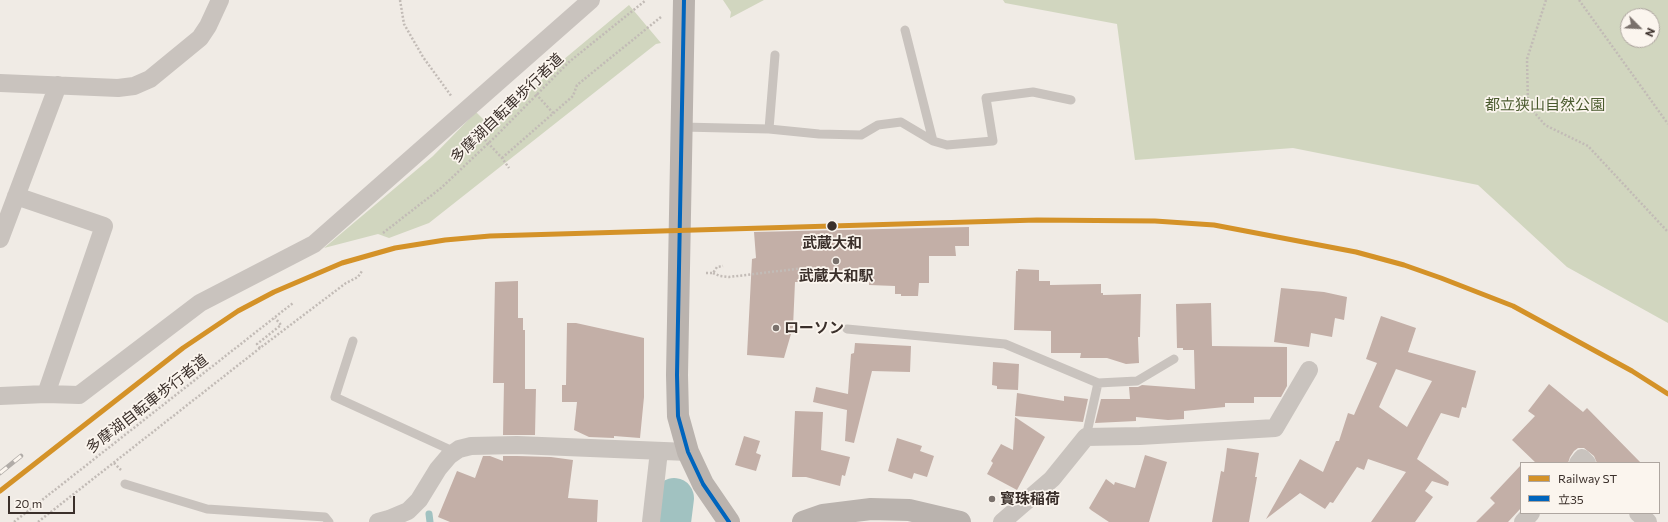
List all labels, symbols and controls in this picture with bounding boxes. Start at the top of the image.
north arrow [1620,8,1660,48]
text: N [1643,26,1658,39]
street label: 多摩湖自転車歩行者道 [447,49,567,167]
park label: 都立狭山自然公園 [1485,96,1605,114]
marker: 武蔵大和 [825,219,839,233]
place label: 武蔵大和 [802,234,862,252]
marker: 武蔵大和駅 [831,256,841,266]
place label: 武蔵大和駅 [799,267,873,285]
place label: ローソン [784,319,844,337]
marker: ローソン [771,323,781,333]
street label: 多摩湖自転車歩行者道 [82,351,212,457]
legend [1520,462,1660,514]
text: Railway ST [1558,471,1617,485]
scale bar [10,488,77,514]
place label: 寳珠稲荷 [1000,490,1060,508]
text: 立35 [1558,492,1584,506]
marker: 寳珠稲荷 [987,494,997,504]
text: 20 m [15,496,42,510]

